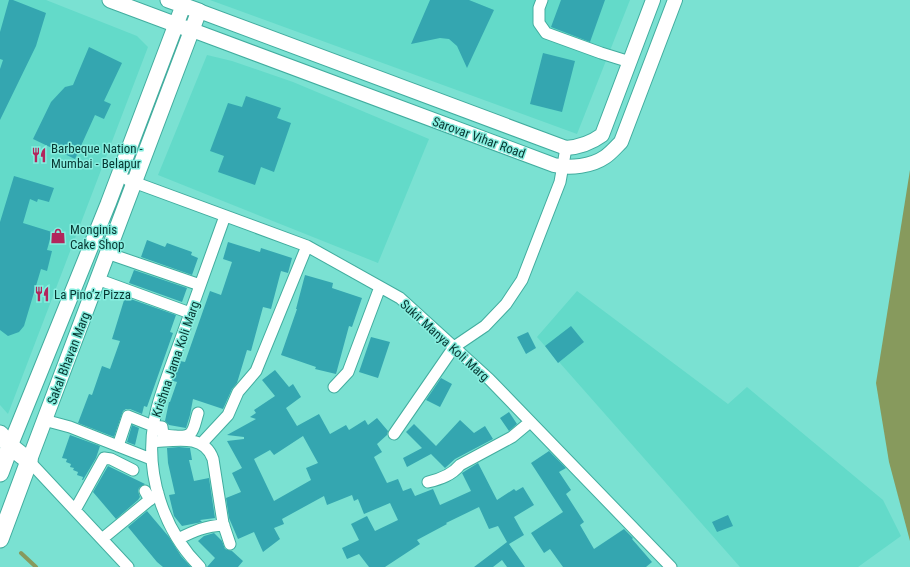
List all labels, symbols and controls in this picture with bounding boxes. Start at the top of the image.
street label: Sarovar Vihar Road [430,114,527,161]
place label: Barbeque Nation - Mumbai - Belapur [51,141,143,171]
restaurant icon: Barbeque Nation - Mumbai - Belapur [30,146,48,164]
place label: Monginis Cake Shop [70,222,124,252]
shop icon: Monginis Cake Shop [49,227,67,245]
restaurant icon: La Pino’z Pizza [33,285,51,303]
place label: La Pino’z Pizza [54,287,131,302]
street label: Sukir Manya Koli Marg [397,297,492,384]
street label: Krishna Jama Koli Marg [149,299,202,419]
street label: Sakal Bhavan Marg [44,310,93,407]

